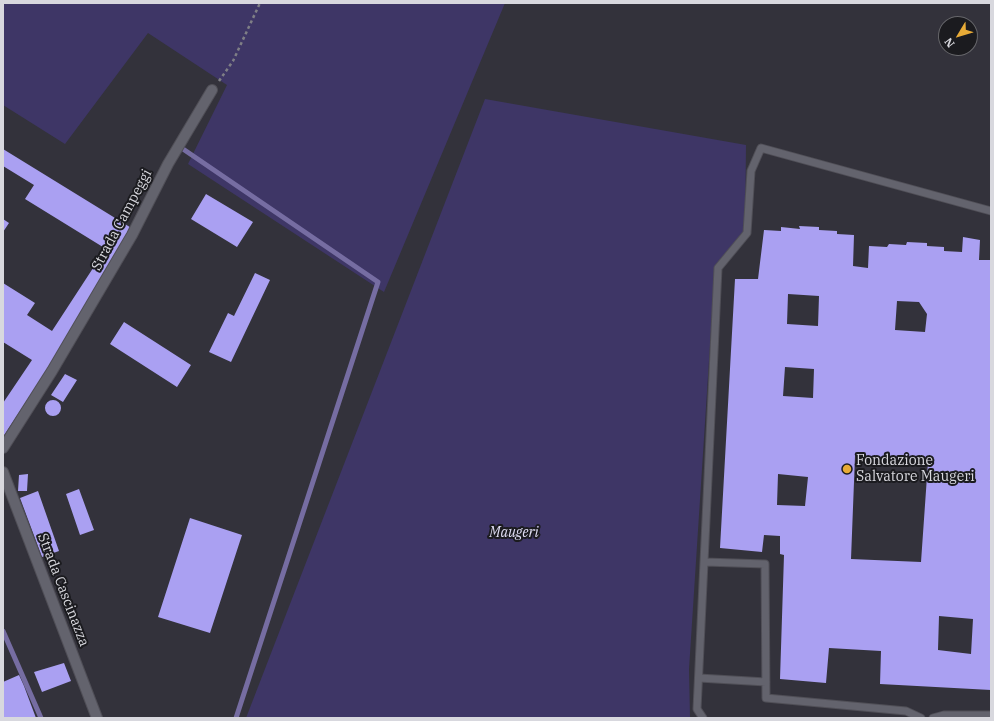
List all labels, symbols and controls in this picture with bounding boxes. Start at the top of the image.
north arrow [938,16,978,56]
text: N [941,35,958,51]
street label: Strada Campeggi [88,167,156,273]
place label: Fondazione Salvatore Maugeri [856,453,975,486]
marker: Fondazione Salvatore Maugeri [841,463,853,475]
park label: Maugeri [489,525,539,541]
street label: Strada Cascinazza [34,531,92,649]

